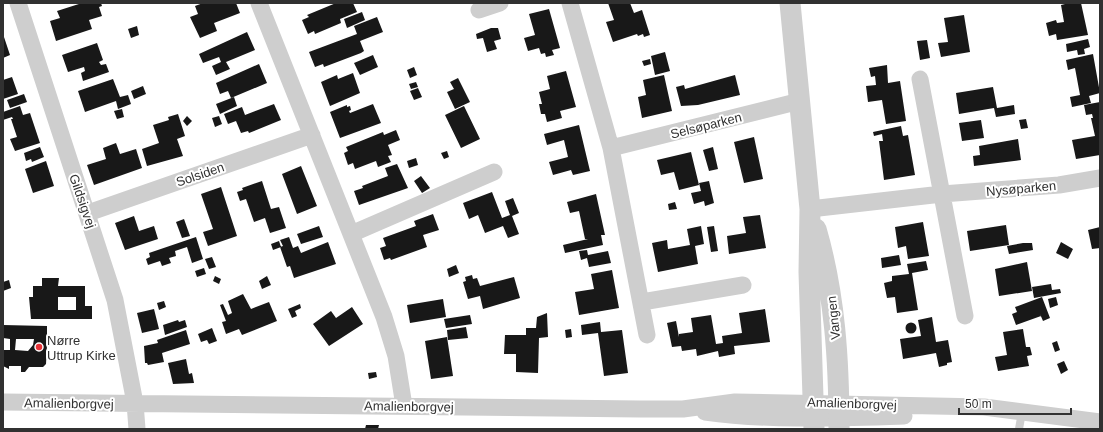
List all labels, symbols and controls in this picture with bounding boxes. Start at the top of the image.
street label: Selsøparken [669,109,743,142]
street label: Solsiden [174,159,226,190]
street label: Gildsigvej [66,172,99,230]
street label: Nysøparken [985,178,1057,199]
street label: Vangen [824,295,843,341]
place label: Nørre Uttrup Kirke [47,333,116,363]
marker: Nørre Uttrup Kirke [34,342,44,352]
scale bar [959,390,1071,416]
street label: Amalienborgvej [807,394,897,413]
street label: Amalienborgvej [24,395,114,412]
text: 50 m [965,397,992,411]
street label: Amalienborgvej [364,398,454,415]

